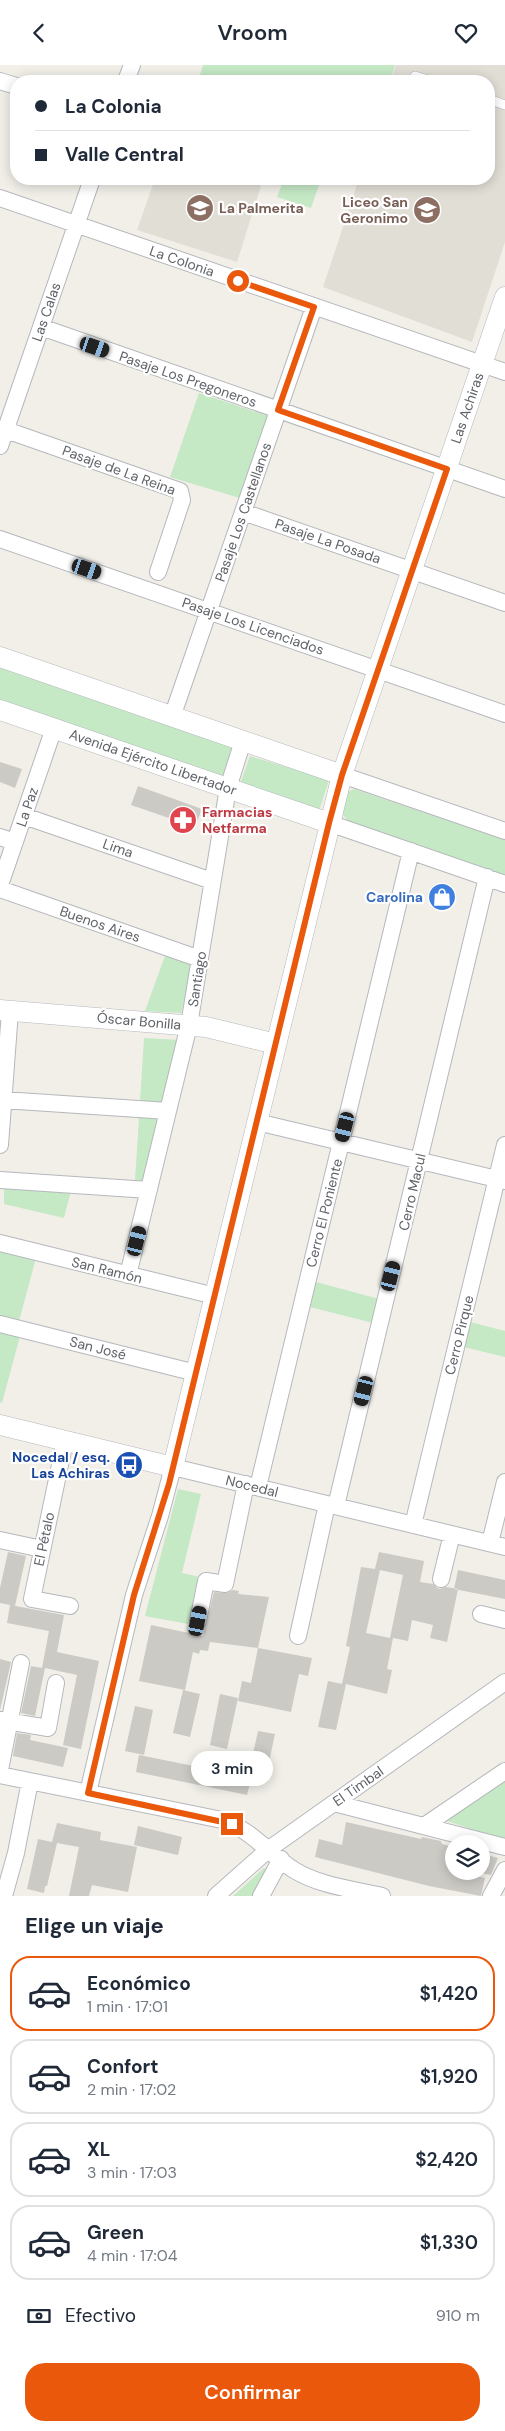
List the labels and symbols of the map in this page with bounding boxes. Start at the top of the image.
school or university icon: La Palmerita [185,193,215,223]
place label: Liceo San Geronimo [340,193,408,227]
school or university icon: Liceo San Geronimo [412,195,442,225]
place label: La Palmerita [219,199,304,217]
street label: La Colonia [147,242,217,280]
route start [227,270,249,292]
street label: Las Calas [28,280,64,344]
car [78,335,111,359]
street label: Pasaje Los Pregoneros [117,347,259,411]
street label: Las Achiras [446,370,488,446]
street label: Pasaje Los Castellanos [211,440,275,584]
street label: Pasaje de La Reina [60,441,178,499]
street label: Pasaje La Posada [273,514,383,568]
car [70,557,103,581]
street label: Pasaje Los Licenciados [180,593,326,659]
street label: Avenida Ejército Libertador [67,725,239,799]
street label: La Paz [12,785,42,829]
place label: Farmacias Netfarma [202,803,272,837]
pharmacy icon: Farmacias Netfarma [168,805,198,835]
street label: Lima [100,834,136,862]
shop icon: Carolina [427,882,457,912]
place label: Carolina [366,888,423,906]
street label: Buenos Aires [57,902,143,946]
street label: Santiago [184,950,210,1008]
street label: Óscar Bonilla [96,1008,182,1034]
car [334,1111,355,1143]
street label: Cerro Macul [394,1152,430,1232]
street label: Cerro El Poniente [302,1157,346,1269]
car [126,1225,147,1257]
street label: San Ramón [70,1253,144,1287]
car [380,1260,401,1292]
street label: Cerro Pirque [440,1293,478,1377]
street label: San José [68,1332,128,1364]
car [353,1375,374,1407]
place label: Nocedal / esq. Las Achiras [12,1448,110,1482]
bus stop icon: Nocedal / esq. Las Achiras [114,1450,144,1480]
street label: Nocedal [224,1471,280,1501]
street label: El Pétalo [30,1510,58,1568]
car [187,1605,208,1637]
callout: 3 min [191,1751,273,1787]
street label: El Timbal [329,1762,387,1810]
route end [221,1813,243,1835]

